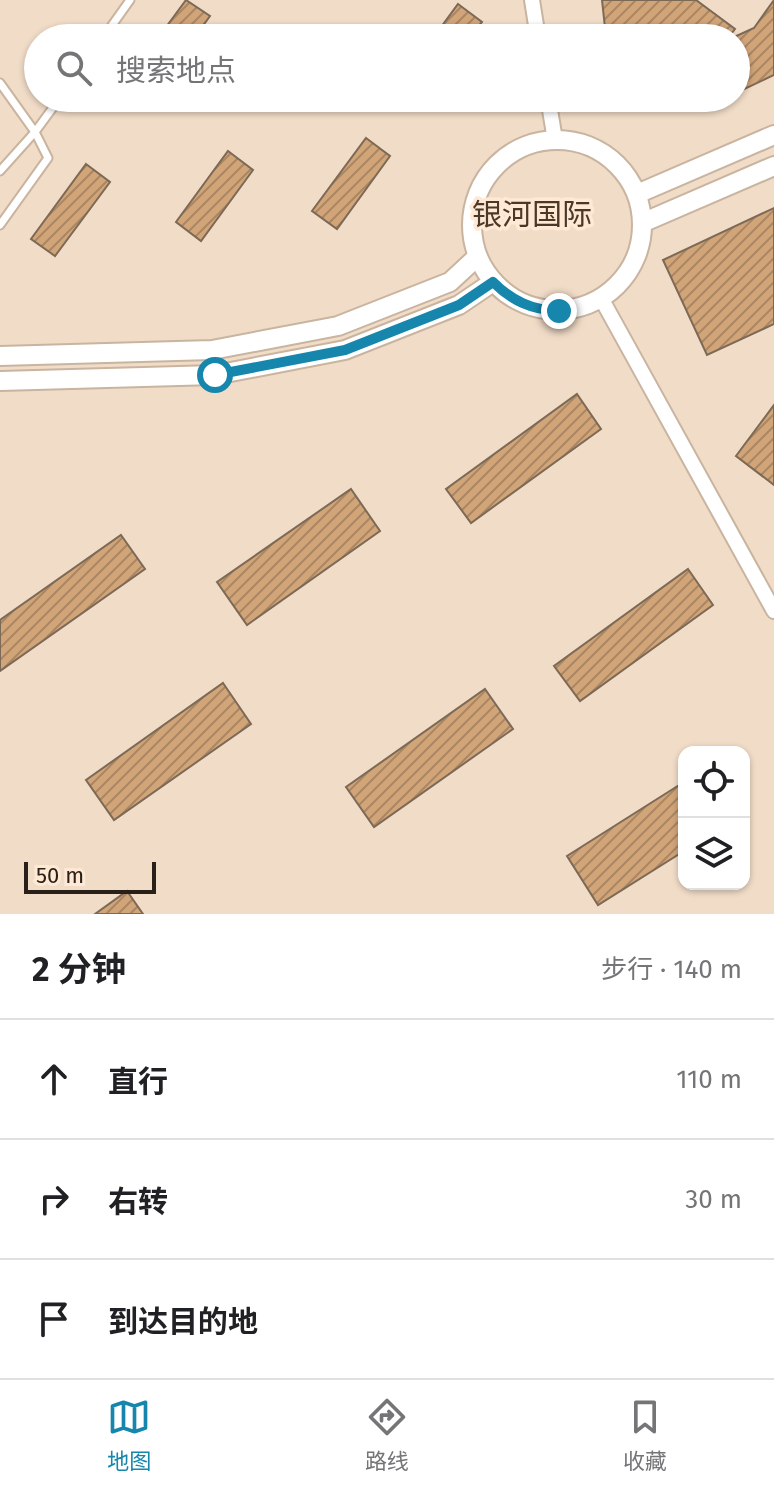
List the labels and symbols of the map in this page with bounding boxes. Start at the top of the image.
district label: 银河国际 [472,197,592,233]
route end [541,293,577,329]
route start [197,357,233,393]
scale bar [24,858,156,894]

